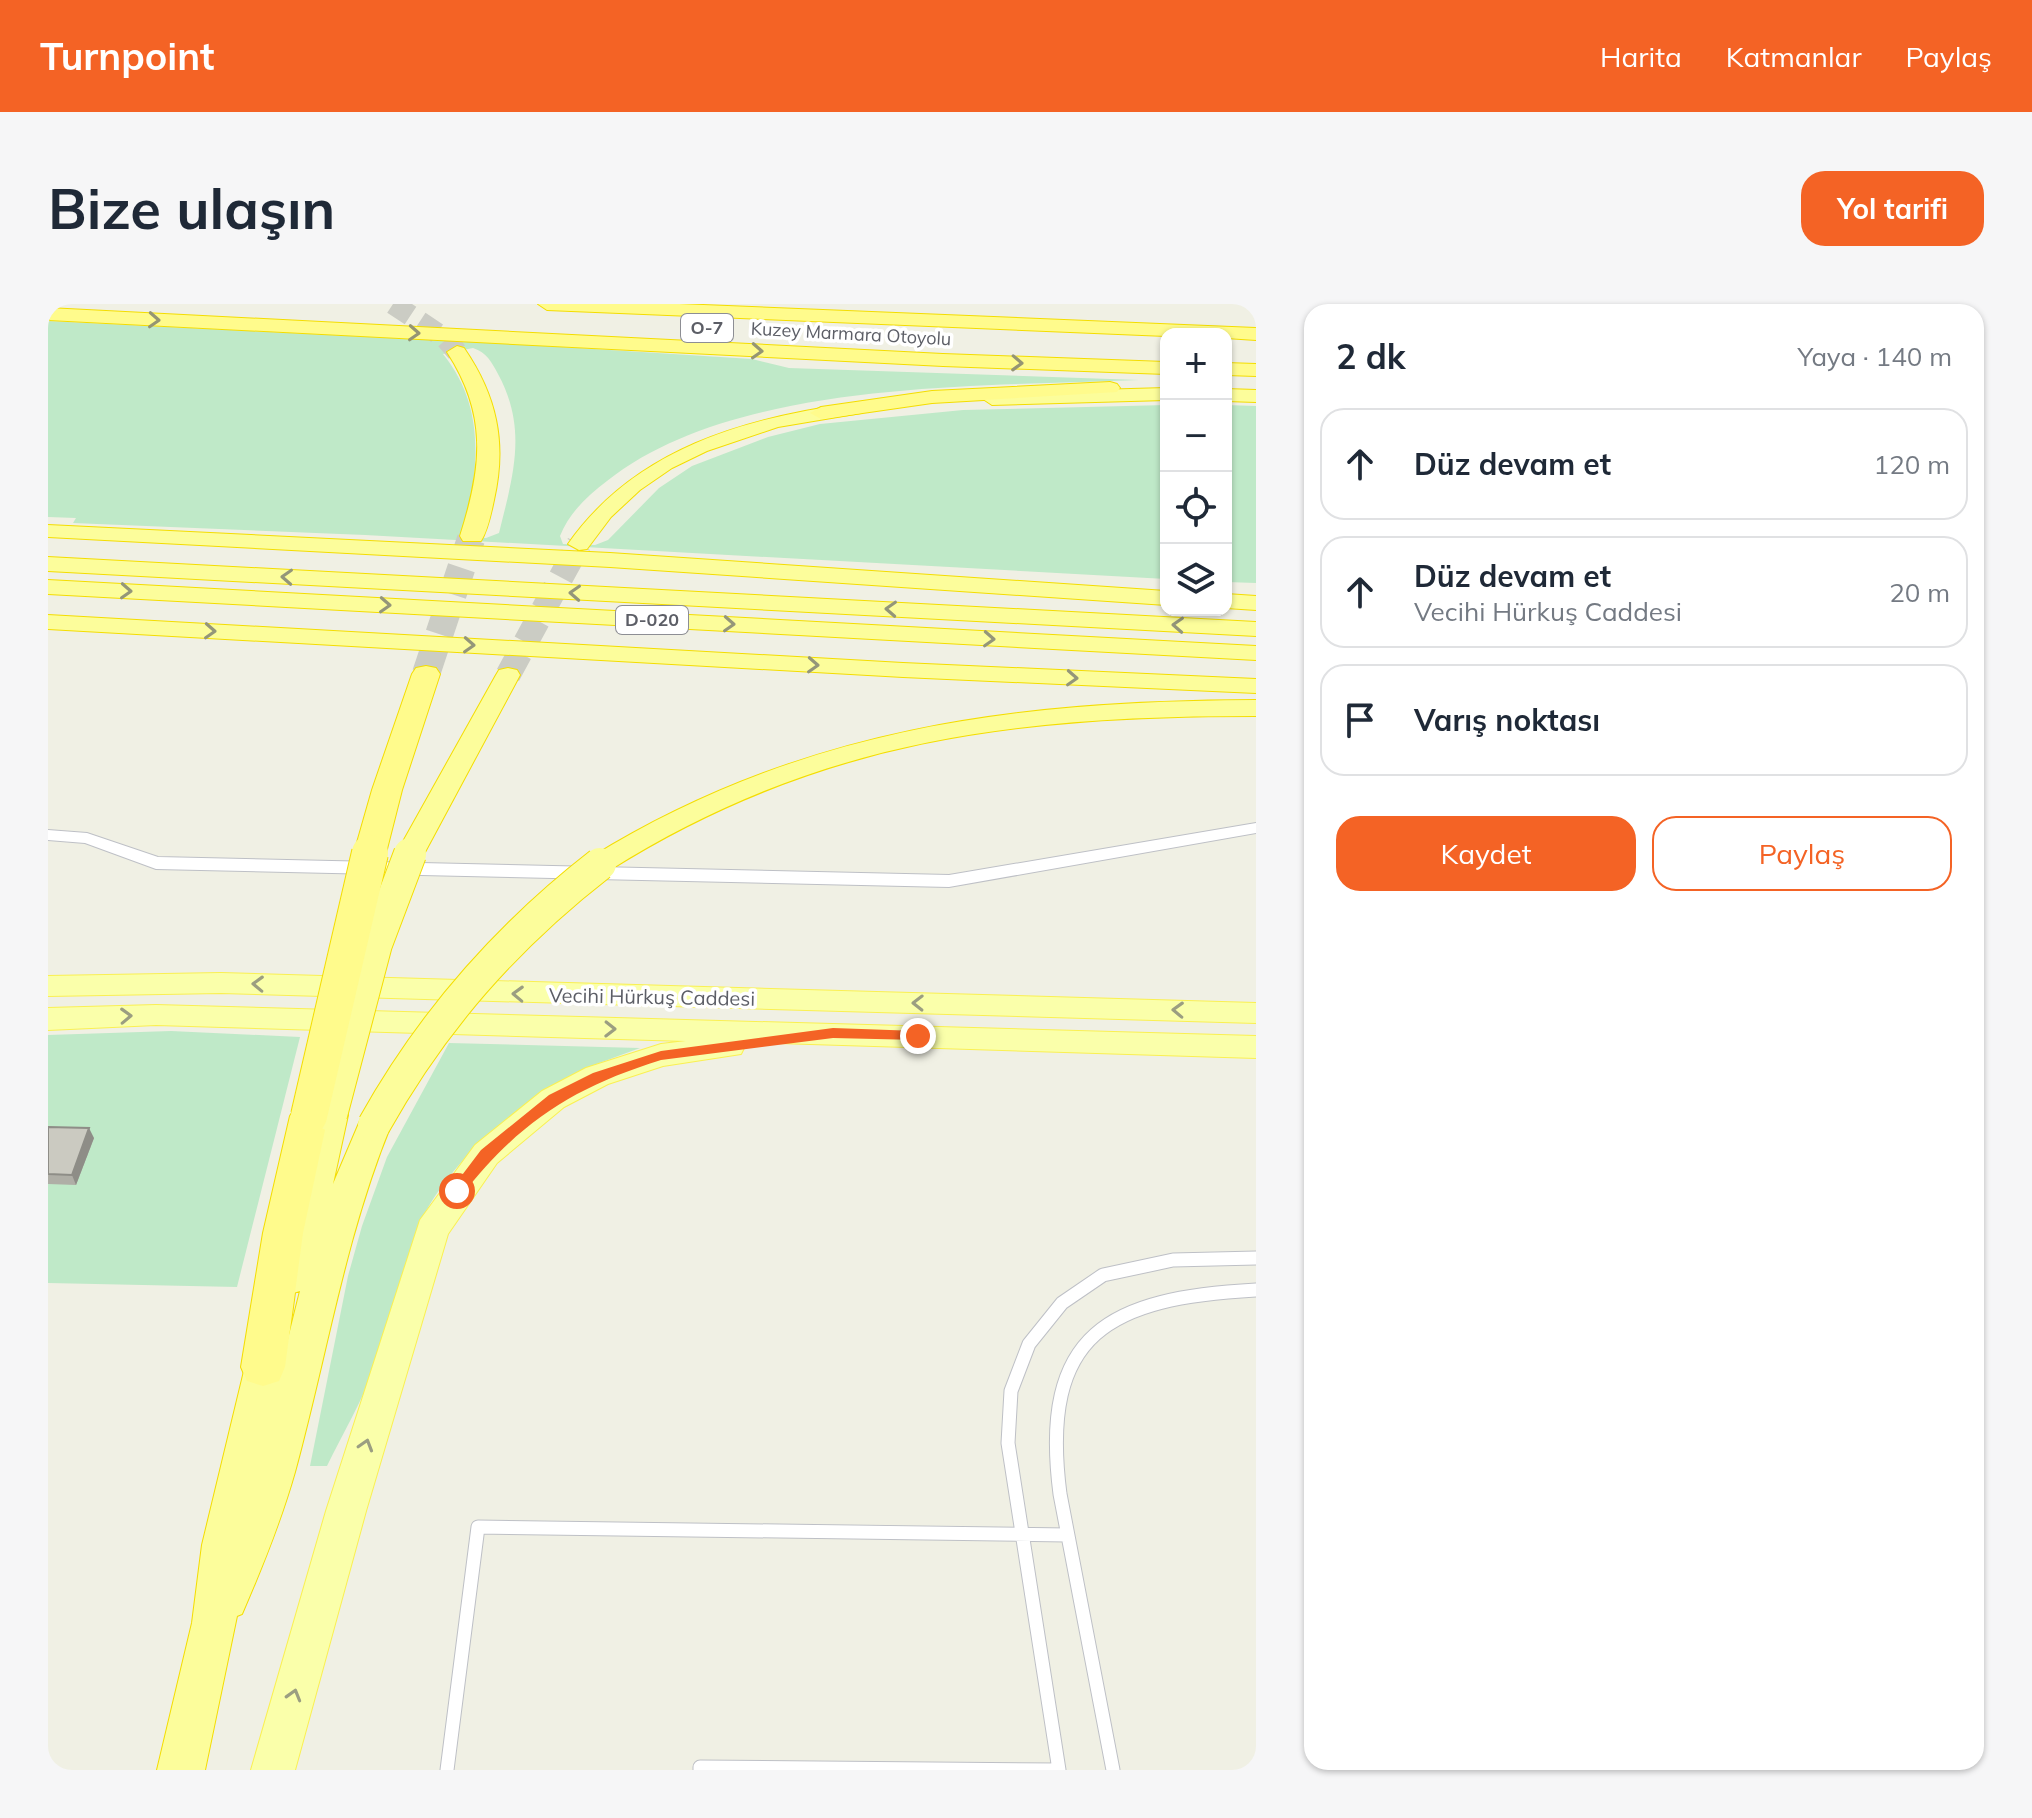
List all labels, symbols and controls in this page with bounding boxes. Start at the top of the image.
text: Turnpoint [40,32,214,80]
text: Harita [1600,39,1682,74]
text: Katmanlar [1726,39,1862,74]
text: Paylaş [1906,39,1992,74]
button: Yol tarifi [1801,171,1984,246]
text: Bize ulaşın [48,173,335,243]
one-way arrow [148,311,161,328]
road number: O-7 [681,314,733,342]
street label: Kuzey Marmara Otoyolu [750,317,952,350]
one-way arrow [408,324,421,341]
map controls [1160,328,1232,616]
button: + [1160,328,1232,400]
text: 2 dk [1336,335,1406,378]
text: Yaya · 140 m [1798,340,1952,373]
one-way arrow [751,342,764,359]
one-way arrow [1011,355,1024,372]
button: − [1160,400,1232,472]
icon: ahead [1338,442,1382,486]
text: Düz devam et [1414,445,1611,483]
text: 120 m [1874,448,1950,481]
button: locate [1160,472,1232,544]
button: layers [1160,544,1232,616]
text: Düz devam et [1414,557,1611,595]
one-way arrow [280,569,293,586]
icon: ahead [1338,570,1382,614]
text: 20 m [1889,576,1950,609]
one-way arrow [120,582,133,599]
one-way arrow [568,584,581,601]
text: Vecihi Hürkuş Caddesi [1414,595,1682,628]
one-way arrow [380,597,392,614]
one-way arrow [884,601,897,618]
road number: D-020 [616,606,688,634]
one-way arrow [723,616,736,633]
one-way arrow [1171,617,1184,634]
one-way arrow [204,622,217,639]
one-way arrow [983,630,996,647]
one-way arrow [463,636,476,653]
one-way arrow [807,656,820,673]
one-way arrow [1066,670,1079,687]
icon: arrive [1338,698,1382,742]
text: Varış noktası [1414,701,1600,739]
button: Kaydet [1336,816,1636,891]
button: Paylaş [1652,816,1952,891]
one-way arrow [251,976,264,993]
street label: Vecihi Hürkuş Caddesi [549,982,755,1011]
one-way arrow [511,985,524,1002]
one-way arrow [911,994,924,1011]
one-way arrow [1171,1002,1184,1019]
one-way arrow [120,1007,133,1024]
route end [900,1018,936,1054]
one-way arrow [604,1020,617,1037]
route start [439,1173,475,1209]
one-way arrow [357,1439,373,1453]
one-way arrow [285,1689,301,1702]

